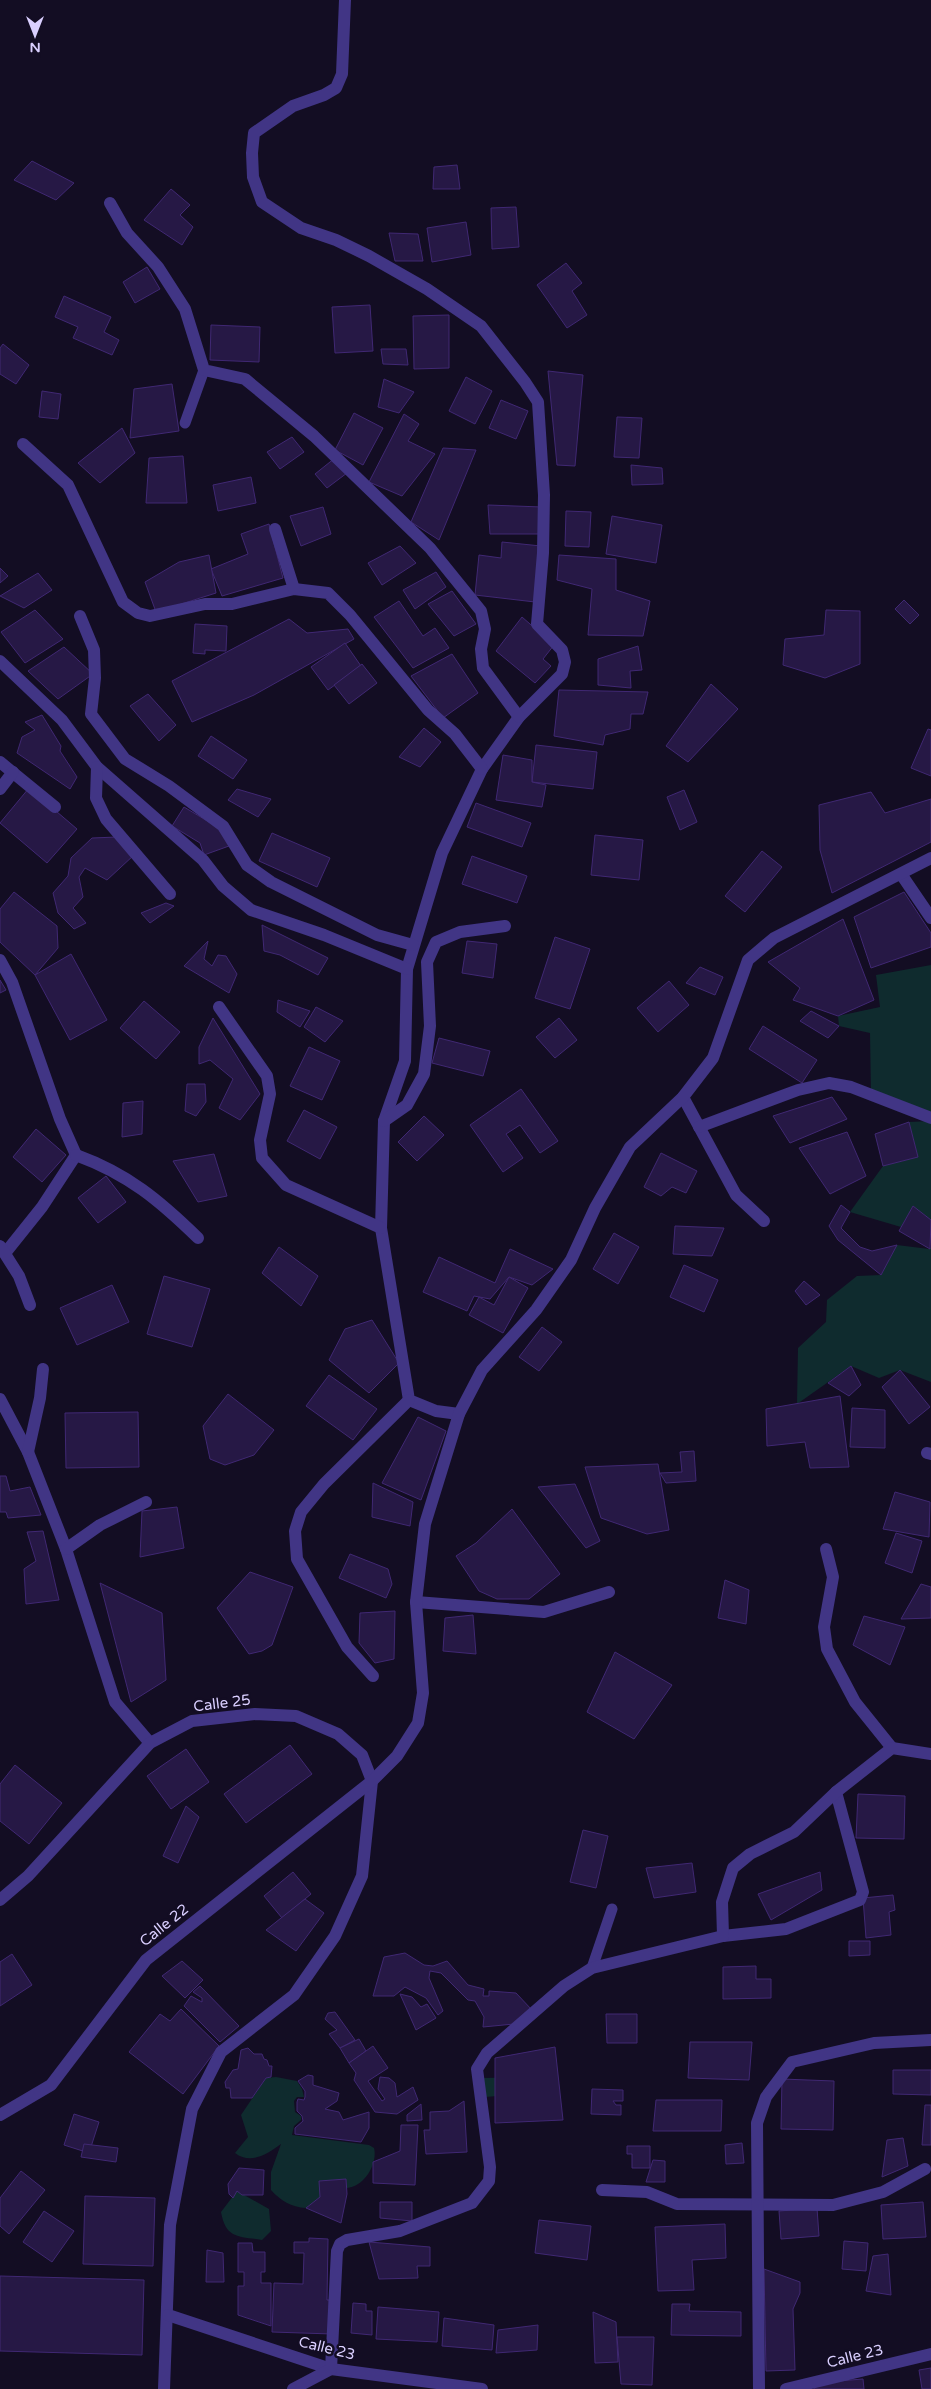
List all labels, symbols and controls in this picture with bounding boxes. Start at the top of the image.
north arrow [10,10,60,60]
text: N [29,39,41,56]
street label: Calle 25 [192,1691,252,1715]
street label: Calle 22 [136,1900,192,1950]
street label: Calle 23 [297,2332,357,2364]
street label: Calle 23 [825,2340,885,2372]

